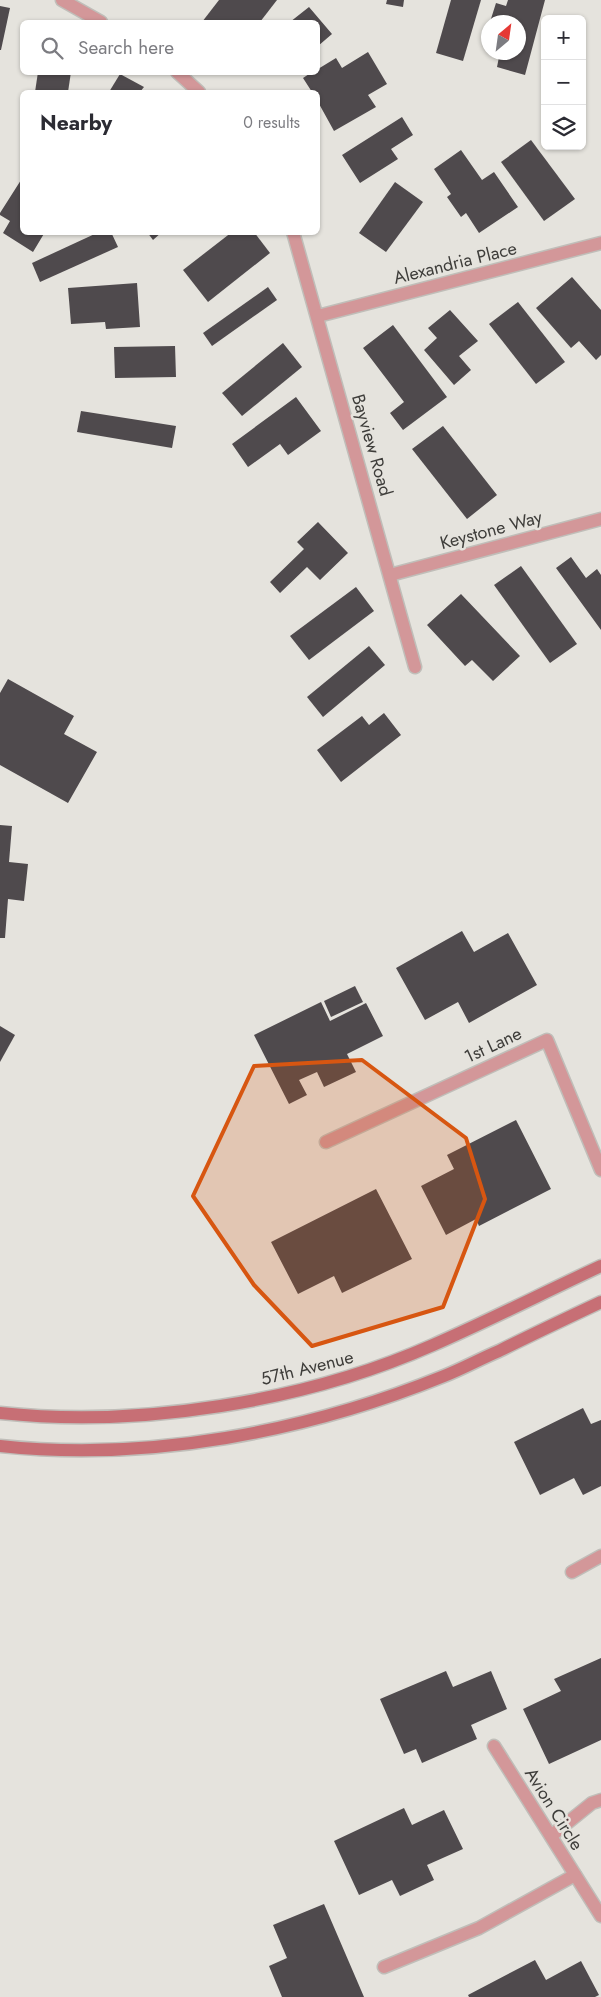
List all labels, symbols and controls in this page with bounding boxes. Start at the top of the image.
north arrow [481,15,526,60]
map controls [541,15,586,150]
button: + [541,15,586,60]
search box [20,20,320,75]
icon: search [38,34,66,62]
text: Search here [78,34,174,61]
button: − [541,60,586,105]
button: layers [541,105,586,150]
text: Nearby [40,108,112,138]
text: 0 results [243,111,300,134]
street label: Alexandria Place [391,235,519,291]
street label: Bayview Road [345,391,399,499]
street label: Keystone Way [437,504,545,556]
street label: 1st Lane [460,1020,526,1070]
street label: 57th Avenue [258,1344,356,1392]
street label: Avion Circle [518,1763,590,1855]

